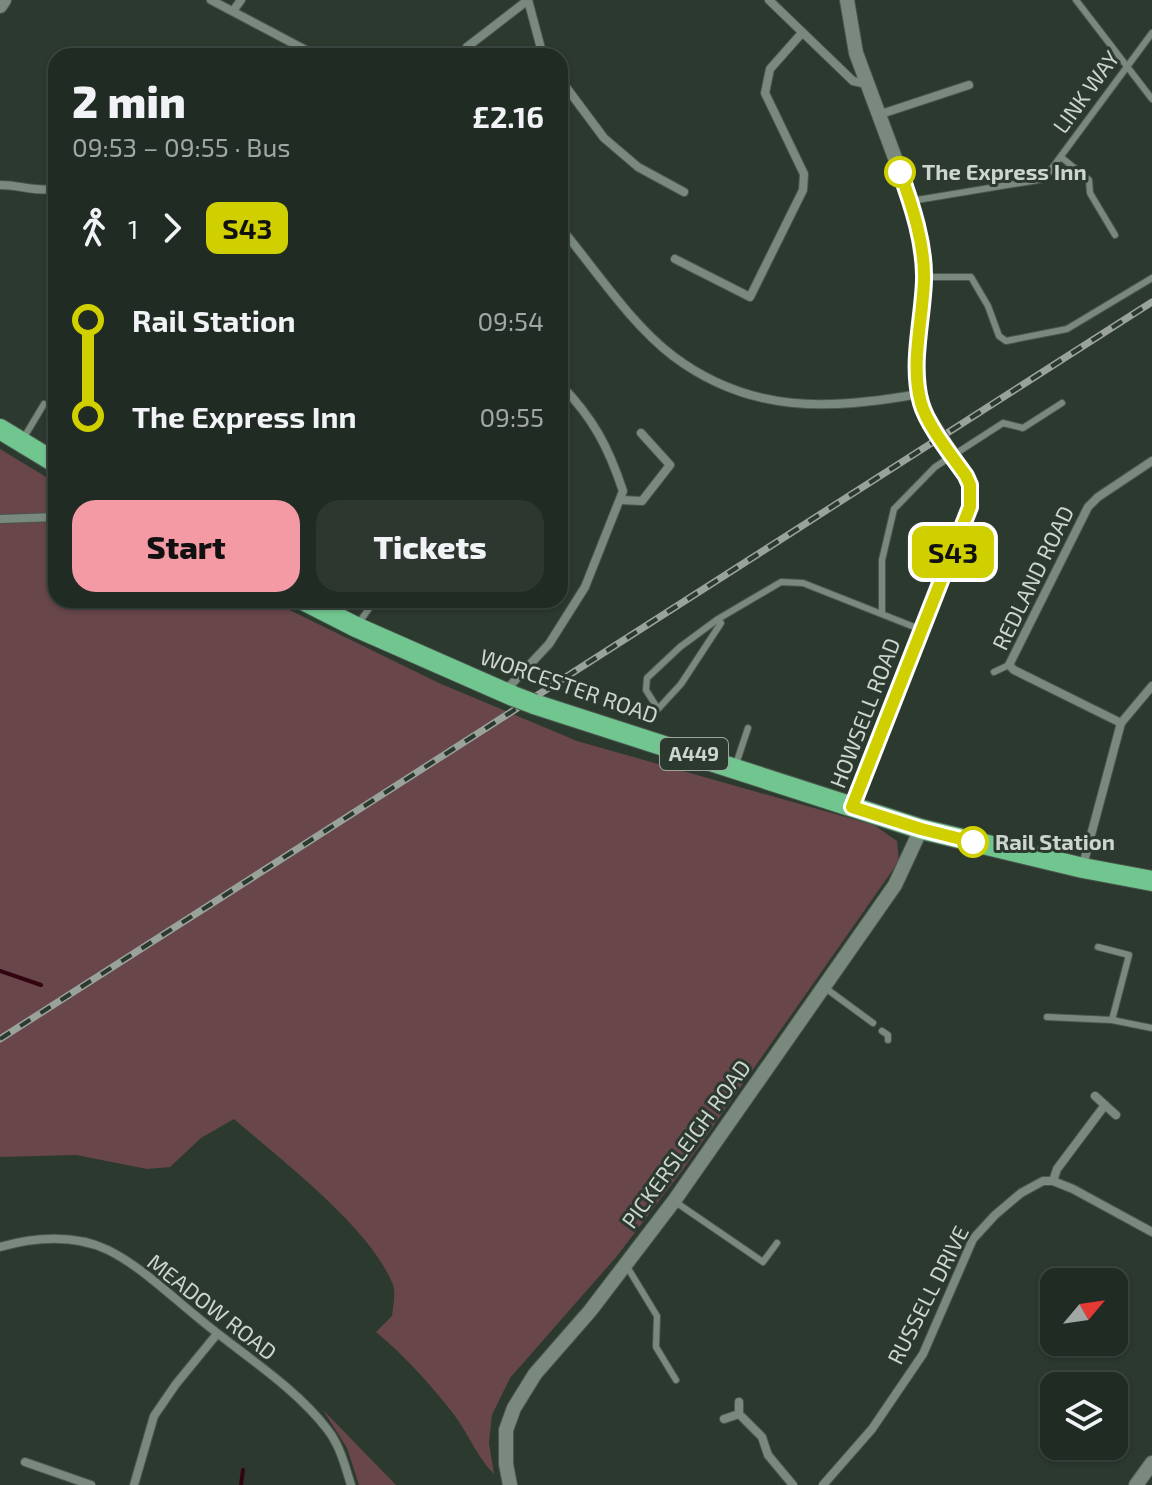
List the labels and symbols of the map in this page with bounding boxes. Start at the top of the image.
street label: LINK WAY [1047,45,1124,138]
marker: The Express Inn [885,157,915,187]
place label: The Express Inn [922,158,1087,184]
street label: REDLAND ROAD [986,501,1078,654]
line badge: S43 [907,526,999,578]
street label: HOWSELL ROAD [824,634,905,791]
street label: WORCESTER ROAD [477,642,662,728]
road number: A449 [660,738,728,770]
marker: Rail Station [958,827,988,857]
place label: Rail Station [995,828,1115,854]
street label: PICKERSLEIGH ROAD [615,1054,755,1233]
street label: RUSSELL DRIVE [881,1221,973,1368]
street label: MEADOW ROAD [143,1248,282,1365]
north arrow [1040,1268,1128,1356]

